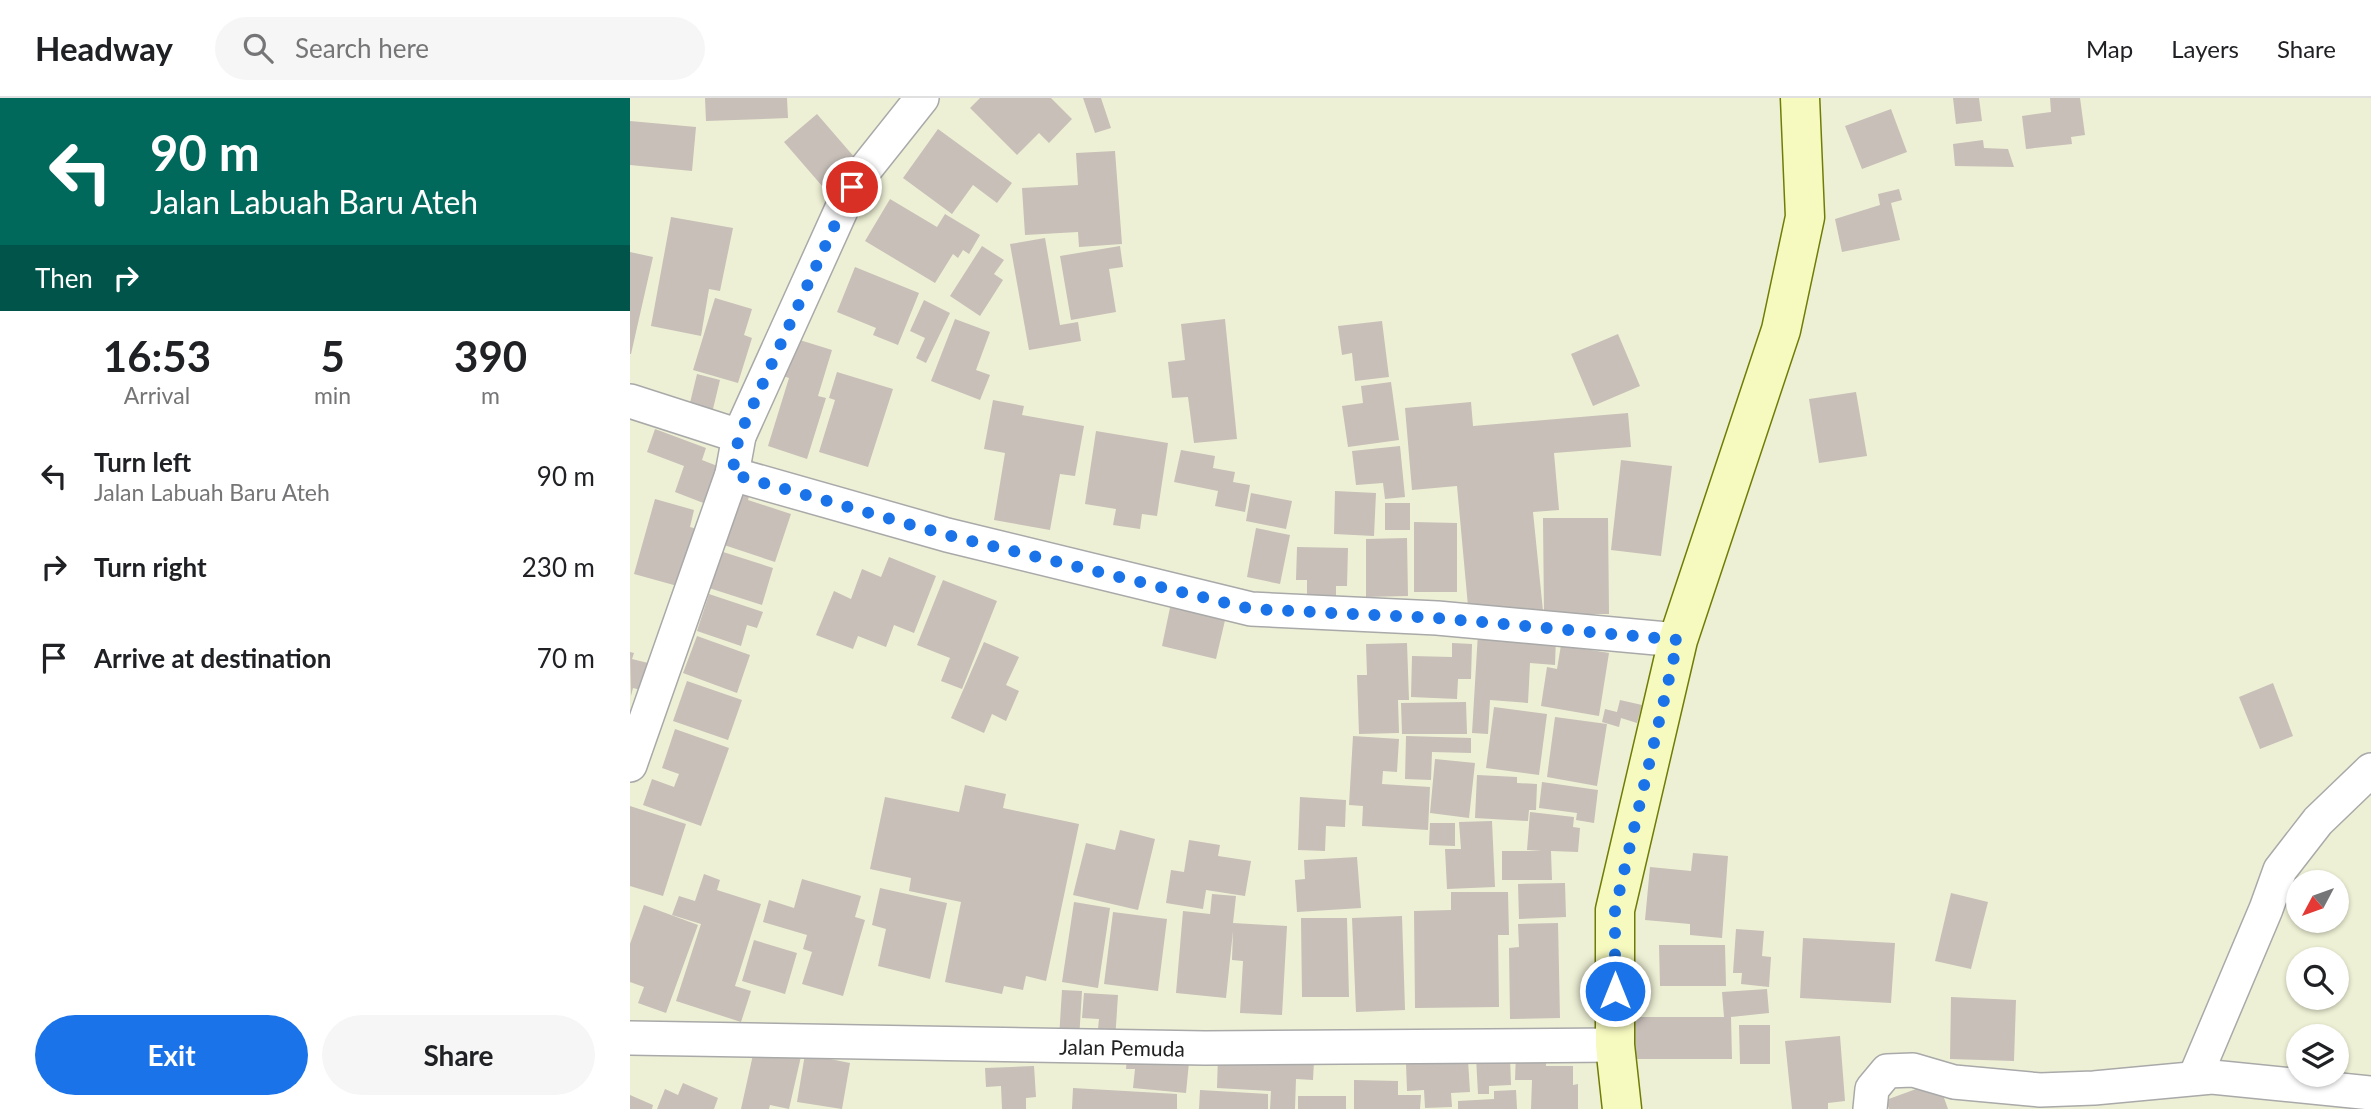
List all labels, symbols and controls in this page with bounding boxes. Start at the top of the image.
search box [215,17,705,80]
text: Headway [35,28,173,68]
icon: search [239,29,277,67]
text: Search here [295,32,429,64]
text: Map [2086,34,2133,63]
text: Layers [2171,34,2239,63]
text: Share [2277,34,2336,63]
text: 90 m [150,123,260,181]
icon: left [35,126,126,217]
pin [822,157,882,217]
icon: arrive [833,168,871,206]
text: Jalan Labuah Baru Ateh [150,182,478,221]
icon: right [107,259,145,297]
text: Then [35,262,93,294]
text: 16:53 [103,331,211,381]
text: 5 [320,331,345,381]
text: 390 [454,331,527,381]
text: Arrival [124,381,190,409]
text: min [314,381,351,409]
text: m [481,381,500,409]
text: Turn left [94,446,191,478]
icon: left [35,457,73,495]
text: 90 m [537,460,595,492]
text: Jalan Labuah Baru Ateh [94,478,330,506]
icon: right [35,548,73,586]
text: Turn right [94,551,207,583]
text: 230 m [522,551,595,583]
icon: arrive [35,639,73,677]
text: Arrive at destination [94,642,331,674]
text: 70 m [537,642,595,674]
north arrow [2286,870,2348,933]
map controls [2286,870,2349,1087]
button: search [2286,947,2349,1010]
position arrow [1578,954,1652,1028]
button: Exit [35,1015,308,1095]
button: Share [322,1015,595,1095]
button: layers [2286,1024,2349,1087]
street label: Jalan Pemuda [1059,1033,1185,1060]

